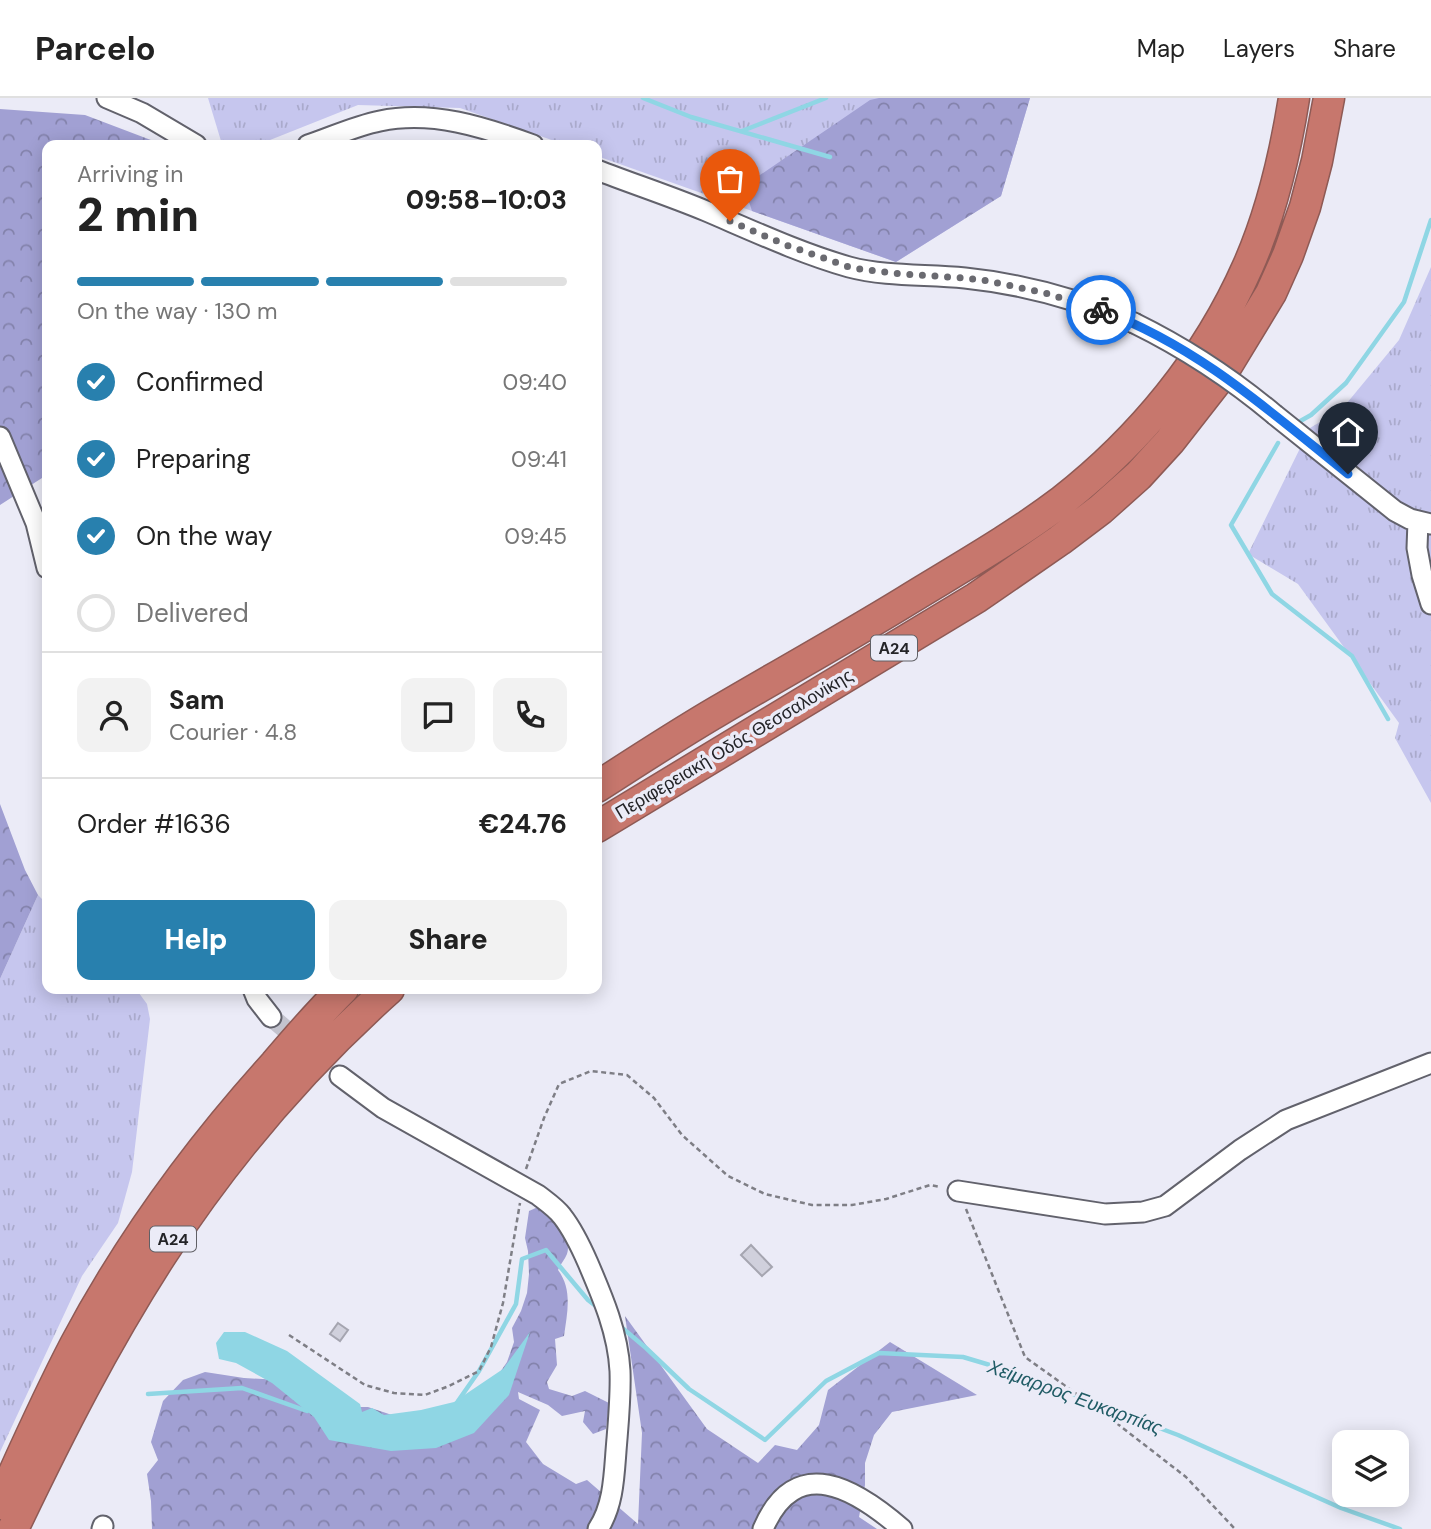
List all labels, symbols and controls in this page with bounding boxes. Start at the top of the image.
text: Parcelo [35,27,156,70]
text: Map [1137,33,1185,64]
text: Layers [1223,33,1295,64]
text: Share [1333,33,1396,64]
pin [700,149,760,221]
text: Arriving in [77,159,183,189]
icon: bag [711,160,749,198]
text: 09:58–10:03 [406,183,567,217]
text: 2 min [77,185,199,245]
courier [1066,275,1136,345]
icon: bike [1082,291,1120,329]
text: On the way · 130 m [77,296,278,326]
icon: check [77,363,115,401]
text: Confirmed [136,365,263,399]
text: 09:40 [502,367,567,397]
pin [1318,402,1378,474]
icon: home [1329,413,1367,451]
icon: check [77,440,115,478]
text: Preparing [136,442,251,476]
text: 09:41 [511,444,567,474]
icon: check [77,517,115,555]
text: On the way [136,519,272,553]
text: 09:45 [504,521,567,551]
text: Delivered [136,596,249,630]
road number: Α24 [871,636,917,660]
street label: Περιφερειακή Οδός Θεσσαλονίκης [611,663,857,825]
button: person [77,678,151,752]
button: chat [401,678,475,752]
button: phone [493,678,567,752]
text: Sam [169,683,224,717]
text: Courier · 4.8 [169,717,297,747]
text: Order #1636 [77,807,231,841]
text: €24.76 [479,807,567,841]
button: Help [77,900,315,980]
button: Share [329,900,567,980]
road number: Α24 [150,1226,196,1252]
water label: Χείμαρρος Ευκαρπίας [983,1353,1166,1440]
map controls [1332,1430,1409,1507]
button: layers [1332,1430,1409,1507]

